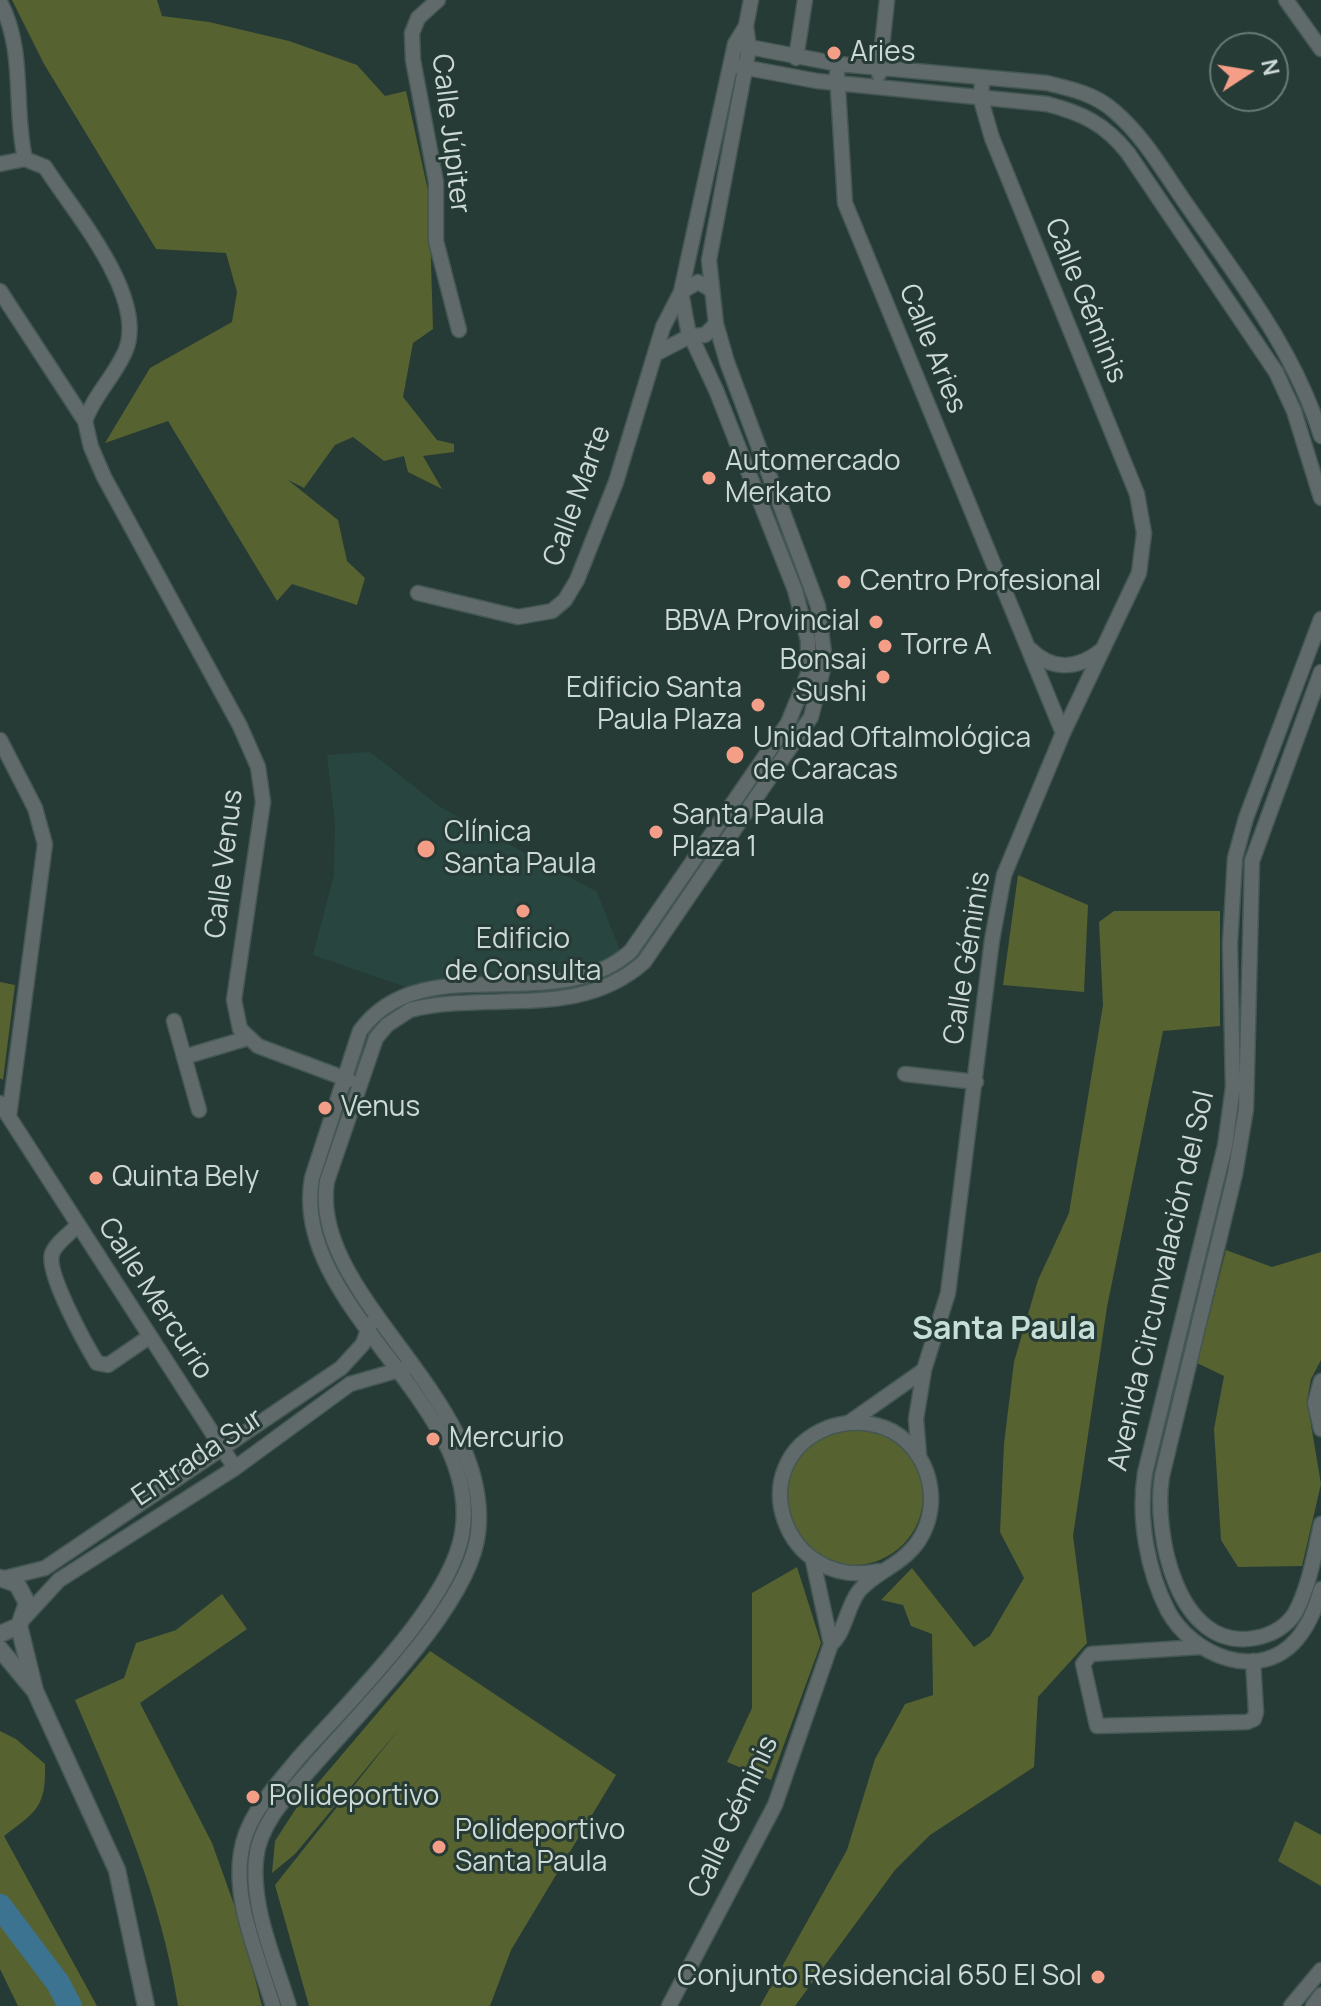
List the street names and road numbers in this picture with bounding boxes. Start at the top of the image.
street label: Calle Júpiter [424,52,476,216]
street label: Calle Géminis [1037,214,1133,388]
street label: Calle Aries [891,280,973,418]
street label: Calle Marte [537,421,619,571]
street label: Calle Venus [199,788,251,940]
street label: Calle Géminis [938,869,998,1047]
street label: Avenida Circunvalación del Sol [1102,1088,1222,1474]
street label: Calle Mercurio [90,1212,220,1386]
street label: Entrada Sur [126,1402,270,1514]
street label: Calle Géminis [682,1731,786,1903]

